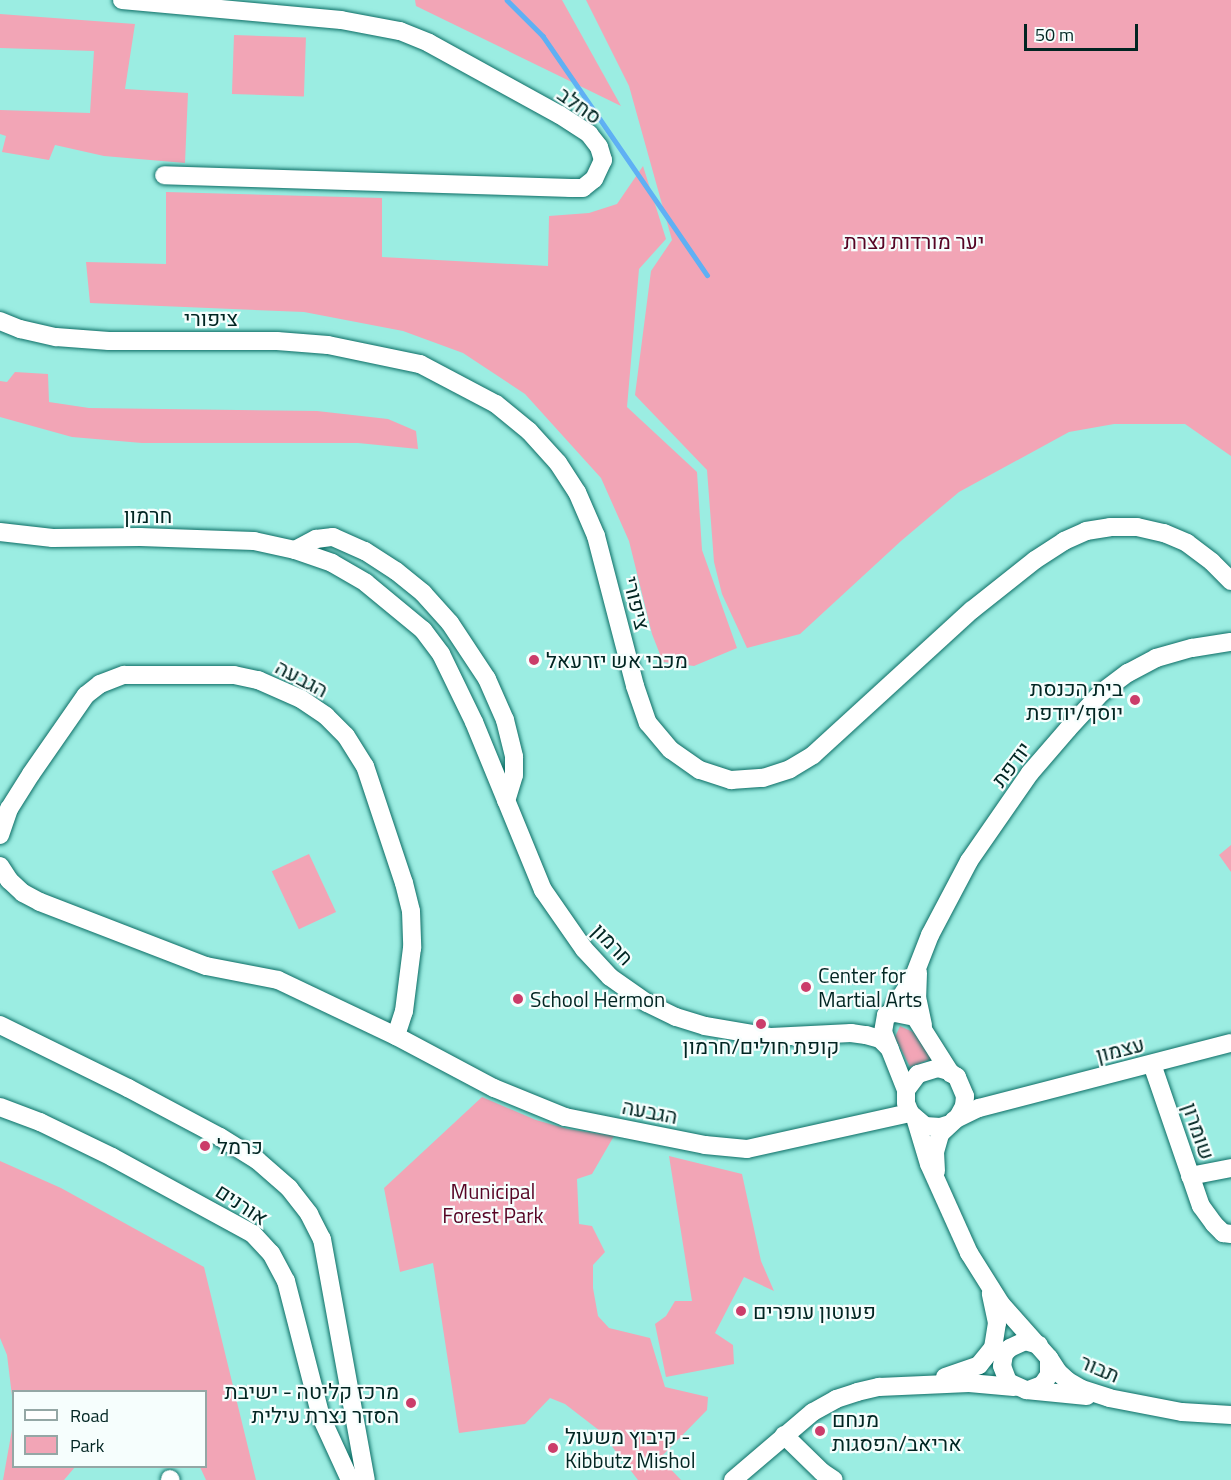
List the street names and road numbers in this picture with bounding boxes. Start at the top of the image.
street label: סחלב [553,81,607,129]
street label: ציפורי [184,305,238,331]
street label: חרמון [124,502,172,528]
street label: ציפורי [618,574,656,632]
street label: הגבעה [271,654,333,702]
street label: יודפת [986,737,1036,791]
street label: חרמון [587,918,639,970]
street label: עצמון [1093,1031,1147,1067]
street label: הגבעה [620,1093,680,1129]
street label: שומרון [1178,1099,1220,1163]
street label: אורנים [211,1178,273,1230]
street label: תבור [1076,1348,1124,1388]

